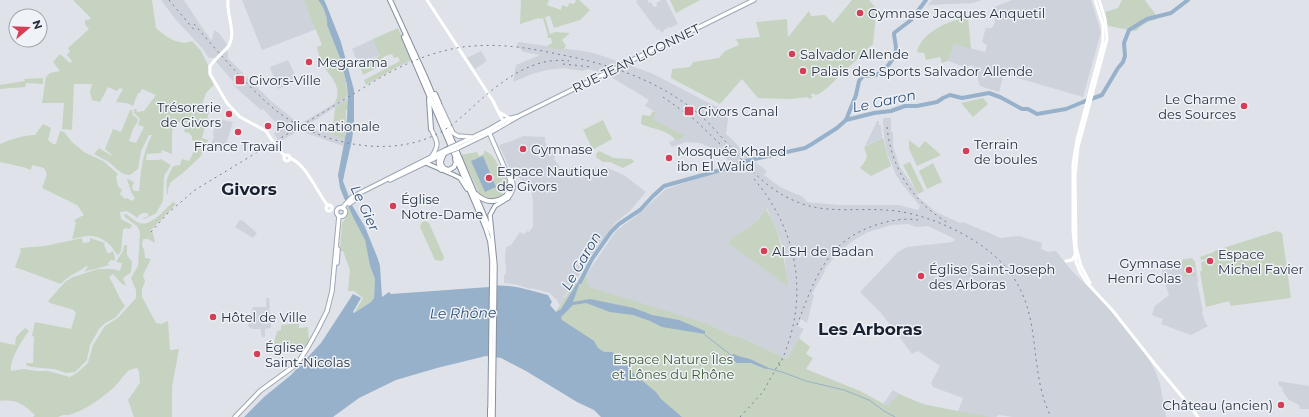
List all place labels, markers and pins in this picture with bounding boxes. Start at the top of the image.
place label: Gymnase Jacques Anquetil [868,5,1045,21]
marker: Gymnase Jacques Anquetil [855,8,865,18]
place label: Salvador Allende [800,46,909,62]
marker: Salvador Allende [787,49,797,59]
place label: Megarama [317,54,388,70]
marker: Megarama [304,57,314,67]
place label: Palais des Sports Salvador Allende [811,63,1033,79]
marker: Palais des Sports Salvador Allende [798,66,808,76]
place label: Givors-Ville [249,72,321,88]
marker: Givors-Ville [234,74,246,86]
place label: Le Charme des Sources [1158,91,1236,122]
place label: Trésorerie de Givors [157,99,221,130]
marker: Le Charme des Sources [1239,101,1249,111]
place label: Givors Canal [698,103,778,119]
marker: Givors Canal [683,105,695,117]
marker: Trésorerie de Givors [224,109,234,119]
place label: Police nationale [276,118,380,134]
marker: Police nationale [263,121,273,131]
marker: France Travail [233,127,243,137]
place label: Terrain de boules [974,136,1037,167]
place label: France Travail [194,138,282,154]
place label: Gymnase [531,141,593,157]
place label: Mosquée Khaled ibn El Walid [677,143,786,174]
marker: Gymnase [518,144,528,154]
marker: Terrain de boules [961,146,971,156]
marker: Mosquée Khaled ibn El Walid [664,153,674,163]
place label: Espace Nautique de Givors [497,163,608,194]
marker: Espace Nautique de Givors [484,173,494,183]
place label: Église Notre-Dame [401,191,483,222]
marker: Église Notre-Dame [388,201,398,211]
place label: ALSH de Badan [772,243,874,259]
marker: ALSH de Badan [759,246,769,256]
place label: Espace Michel Favier [1218,246,1304,277]
place label: Gymnase Henri Colas [1107,255,1181,286]
marker: Espace Michel Favier [1205,256,1215,266]
place label: Église Saint-Joseph des Arboras [929,261,1055,292]
marker: Gymnase Henri Colas [1184,265,1194,275]
marker: Église Saint-Joseph des Arboras [916,271,926,281]
place label: Hôtel de Ville [221,309,307,325]
marker: Hôtel de Ville [208,312,218,322]
place label: Église Saint-Nicolas [265,339,350,370]
marker: Église Saint-Nicolas [252,349,262,359]
place label: Château (ancien) [1162,397,1273,413]
marker: Château (ancien) [1276,400,1286,410]

